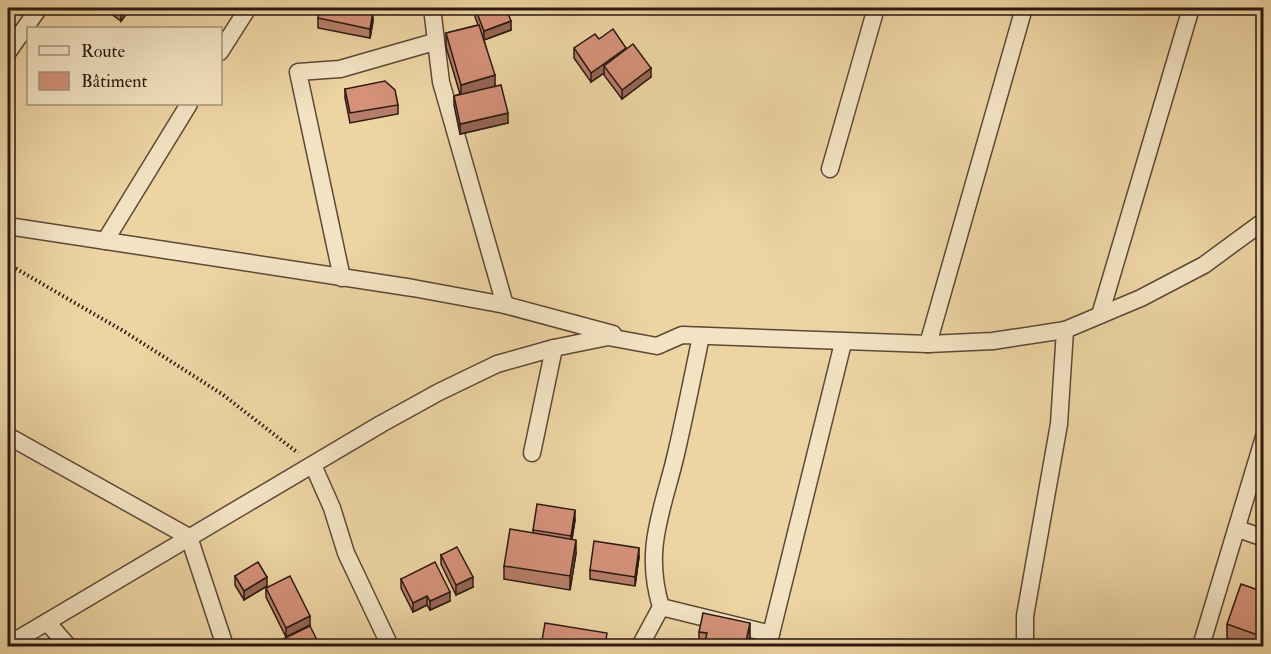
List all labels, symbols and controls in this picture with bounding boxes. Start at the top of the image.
legend [27,27,222,105]
text: Route [81,40,125,63]
text: Bâtiment [81,70,147,93]

